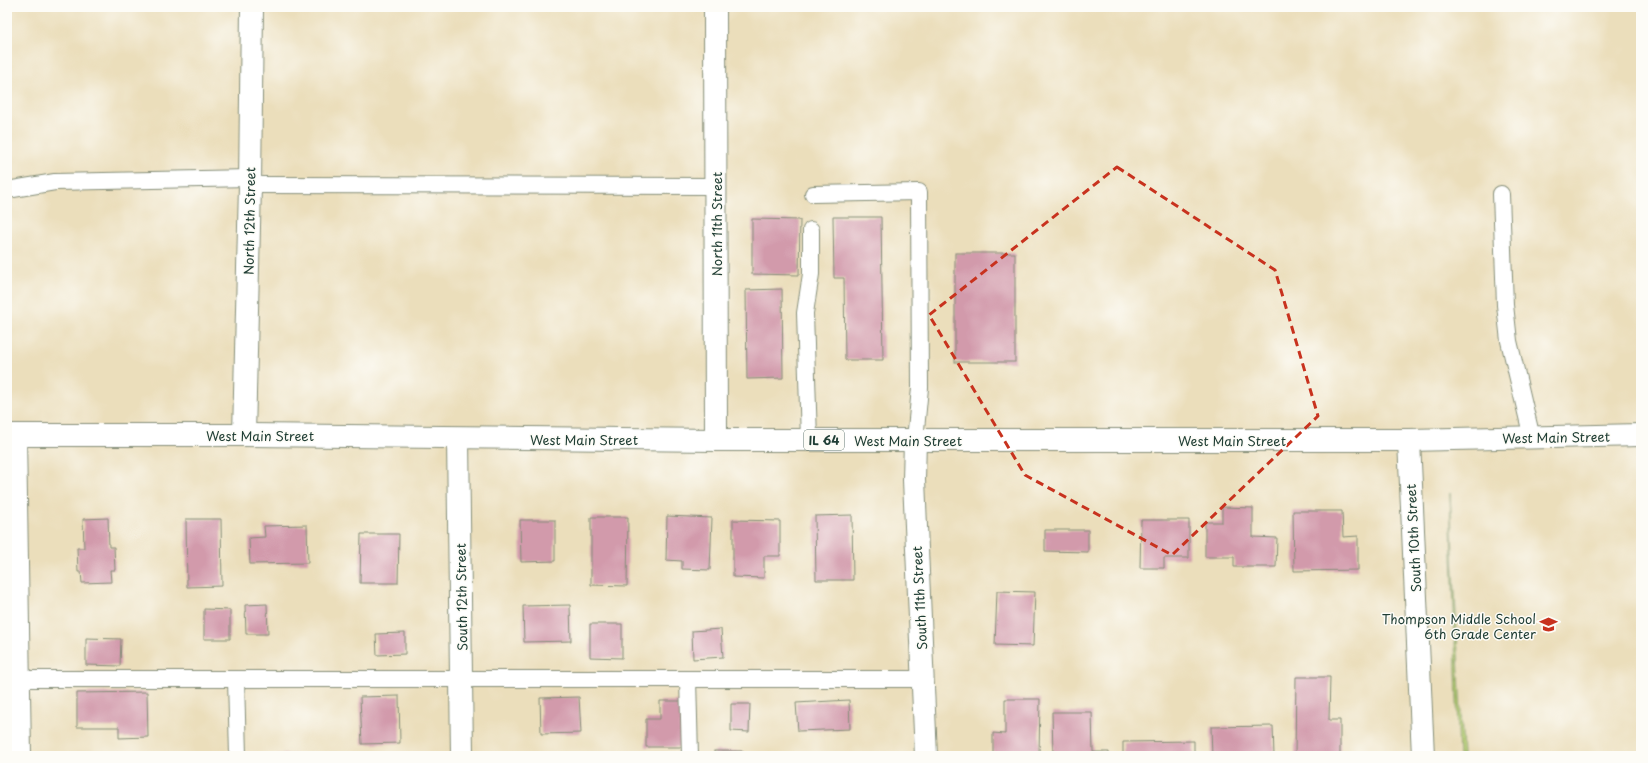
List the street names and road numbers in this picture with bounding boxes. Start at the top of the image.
street label: North 12th Street [239,167,259,275]
street label: North 11th Street [707,172,726,276]
street label: West Main Street [206,426,314,445]
street label: West Main Street [1502,427,1610,447]
street label: West Main Street [530,430,638,449]
road number: IL 64 [804,430,844,450]
street label: West Main Street [854,431,962,450]
street label: West Main Street [1178,431,1286,450]
street label: South 10th Street [1401,483,1425,593]
street label: South 12th Street [451,543,471,651]
street label: South 11th Street [907,546,931,650]

